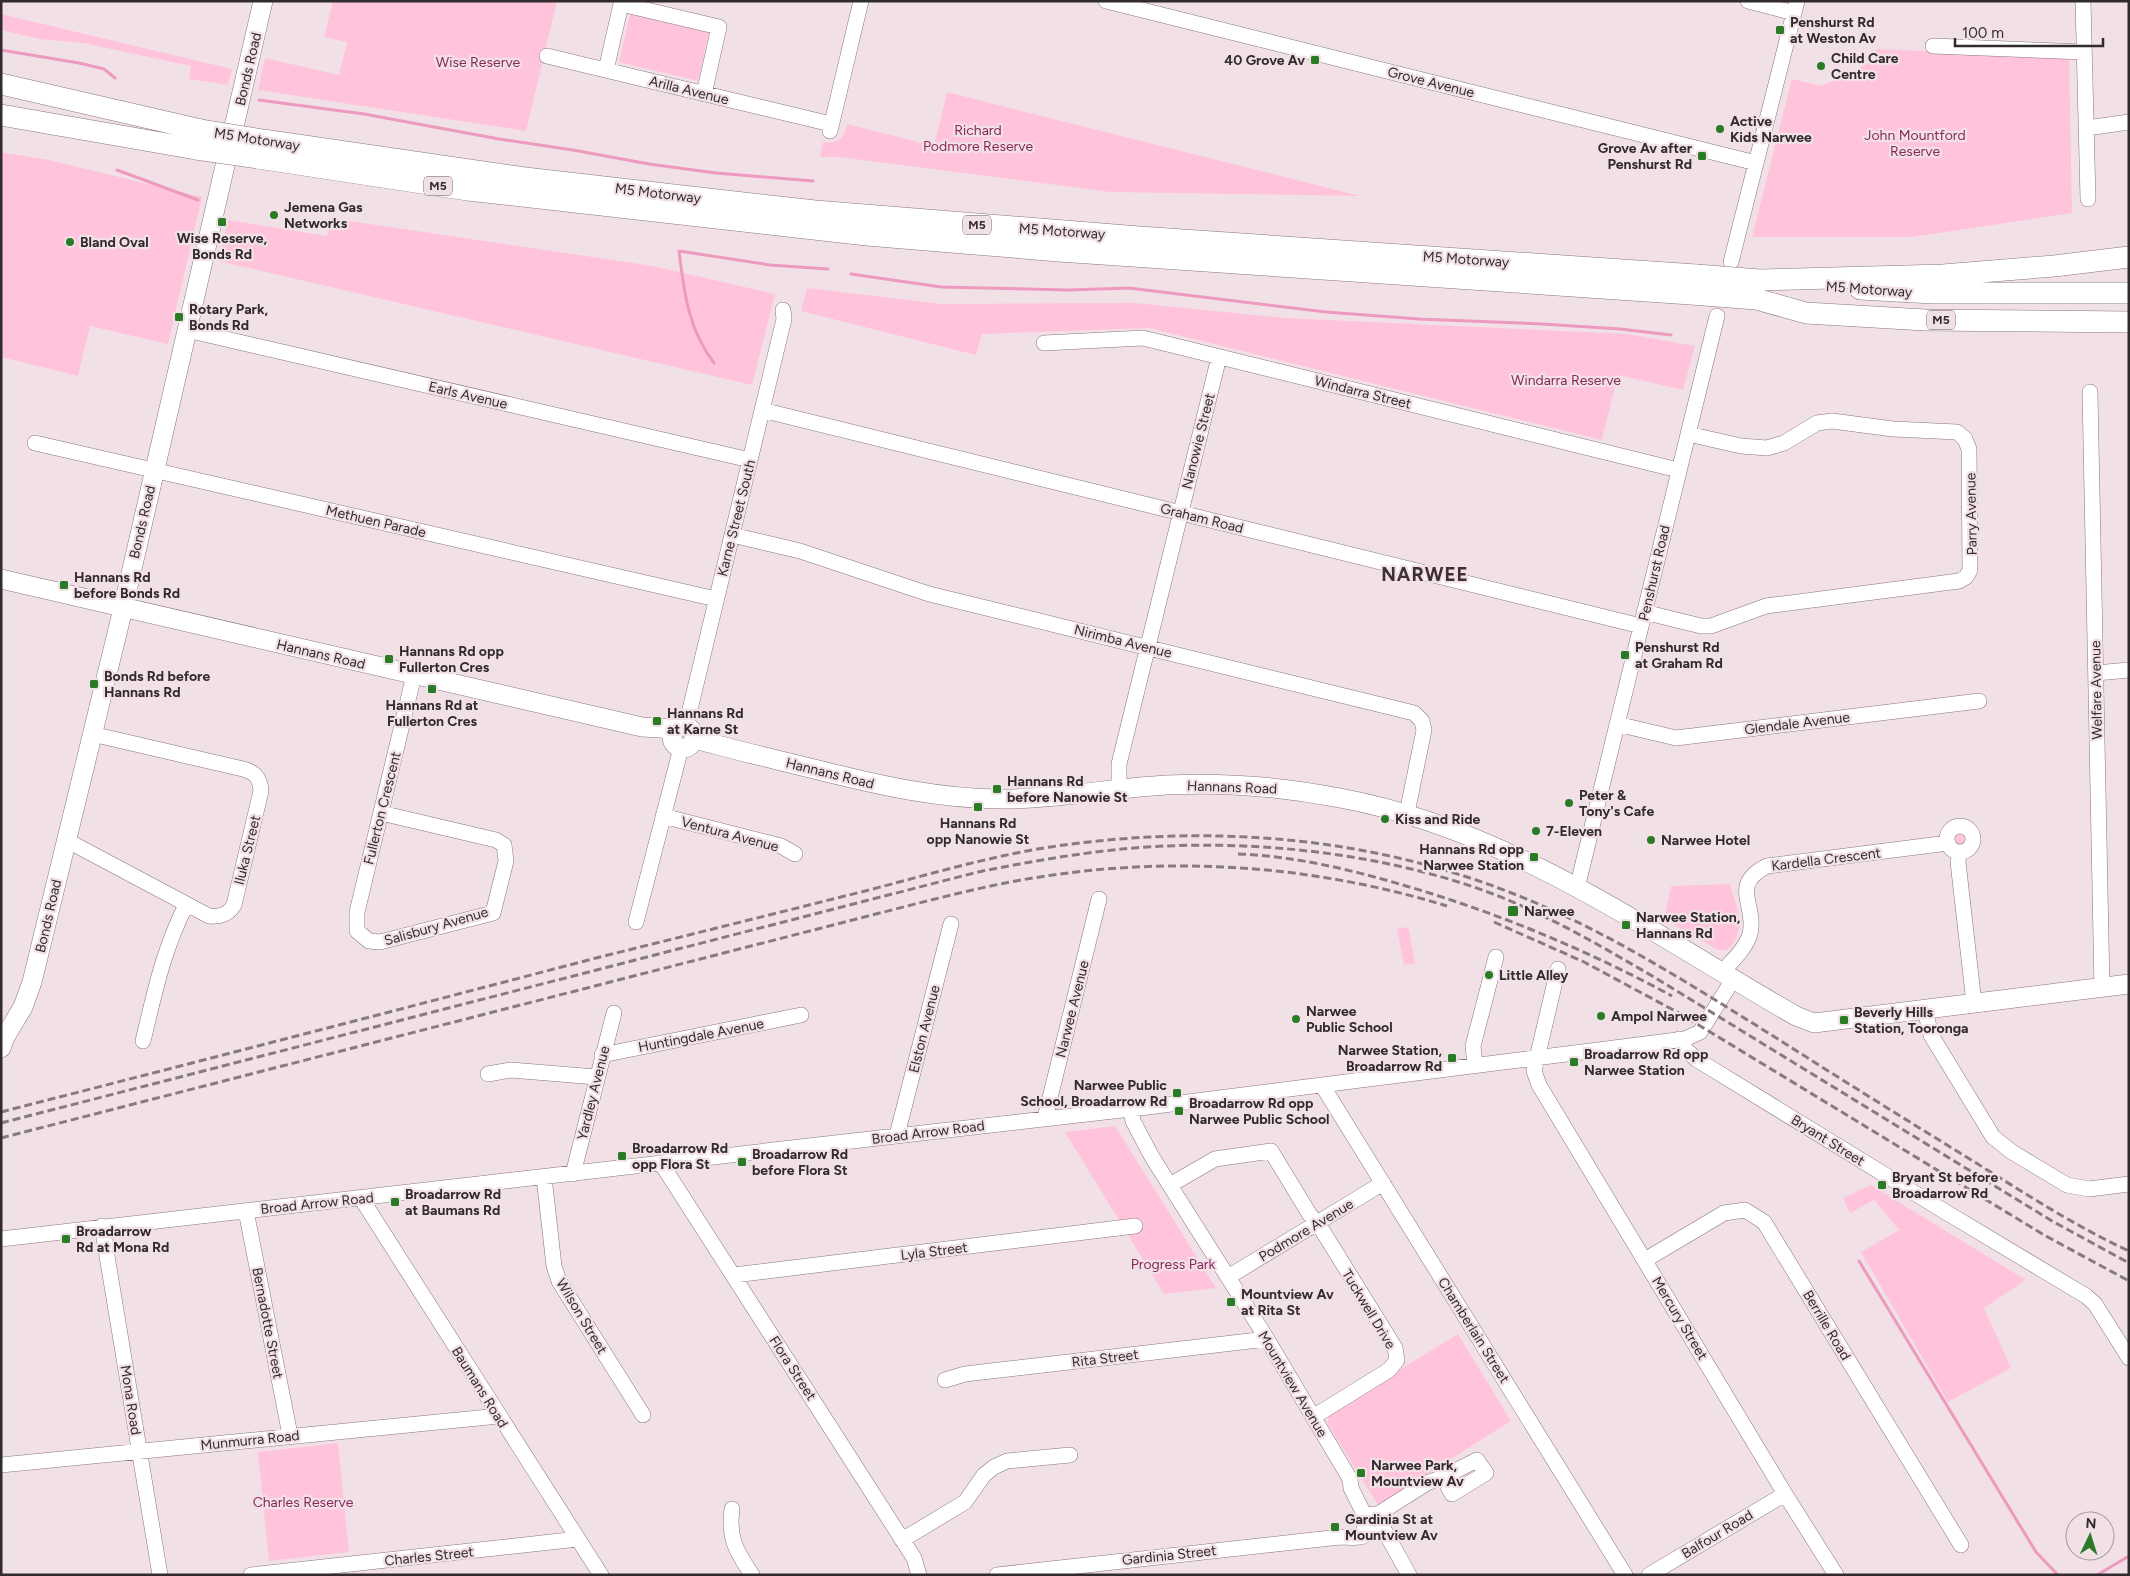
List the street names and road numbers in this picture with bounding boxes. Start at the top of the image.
street label: Bonds Road [232,31,265,108]
street label: Grove Avenue [1386,63,1476,102]
street label: Arilla Avenue [647,72,731,109]
street label: M5 Motorway [213,124,302,155]
road number: M5 [424,177,452,196]
street label: M5 Motorway [614,180,703,207]
road number: M5 [963,216,991,234]
street label: M5 Motorway [1018,220,1106,243]
street label: M5 Motorway [1422,248,1510,271]
street label: M5 Motorway [1825,278,1913,301]
road number: M5 [1927,310,1955,330]
street label: Windarra Street [1313,372,1413,413]
street label: Earls Avenue [427,378,509,413]
street label: Nanowie Street [1178,391,1219,491]
street label: Karne Street South [714,458,759,578]
street label: Parry Avenue [1962,472,1981,556]
street label: Bonds Road [126,484,159,561]
street label: Graham Road [1159,500,1245,537]
street label: Methuen Parade [324,502,428,541]
street label: Penshurst Road [1635,524,1674,623]
street label: Nirimba Avenue [1072,621,1174,662]
street label: Hannans Road [275,636,367,673]
street label: Welfare Avenue [2087,640,2106,740]
street label: Glendale Avenue [1743,709,1851,738]
street label: Fullerton Crescent [360,750,405,866]
street label: Hannans Road [784,754,876,793]
street label: Hannans Road [1186,777,1277,798]
street label: Ventura Avenue [679,813,781,856]
street label: Iluka Street [231,814,264,887]
street label: Kardella Crescent [1770,844,1882,875]
street label: Bonds Road [32,878,65,955]
street label: Salisbury Avenue [382,903,490,949]
street label: Narwee Avenue [1052,958,1093,1060]
street label: Elston Avenue [905,983,944,1075]
street label: Huntingdale Avenue [637,1015,766,1056]
street label: Yardley Avenue [574,1044,613,1142]
street label: Bryant Street [1788,1111,1868,1170]
street label: Broad Arrow Road [871,1117,986,1148]
street label: Broad Arrow Road [260,1189,375,1218]
street label: Podmore Avenue [1256,1195,1357,1265]
street label: Lyla Street [900,1239,969,1264]
street label: Bernadotte Street [248,1266,287,1380]
street label: Tuckwell Drive [1338,1266,1399,1352]
street label: Mercury Street [1648,1273,1711,1363]
street label: Chamberlain Street [1434,1274,1513,1386]
street label: Wilson Street [552,1275,611,1357]
street label: Berrille Road [1799,1287,1854,1363]
street label: Mountview Avenue [1254,1328,1331,1441]
street label: Flora Street [765,1333,820,1404]
street label: Baumans Road [448,1343,511,1431]
street label: Rita Street [1071,1346,1139,1371]
street label: Mona Road [117,1364,144,1436]
street label: Munmurra Road [200,1427,300,1454]
street label: Balfour Road [1678,1506,1756,1562]
street label: Gardinia Street [1121,1542,1217,1569]
street label: Charles Street [384,1543,475,1570]

